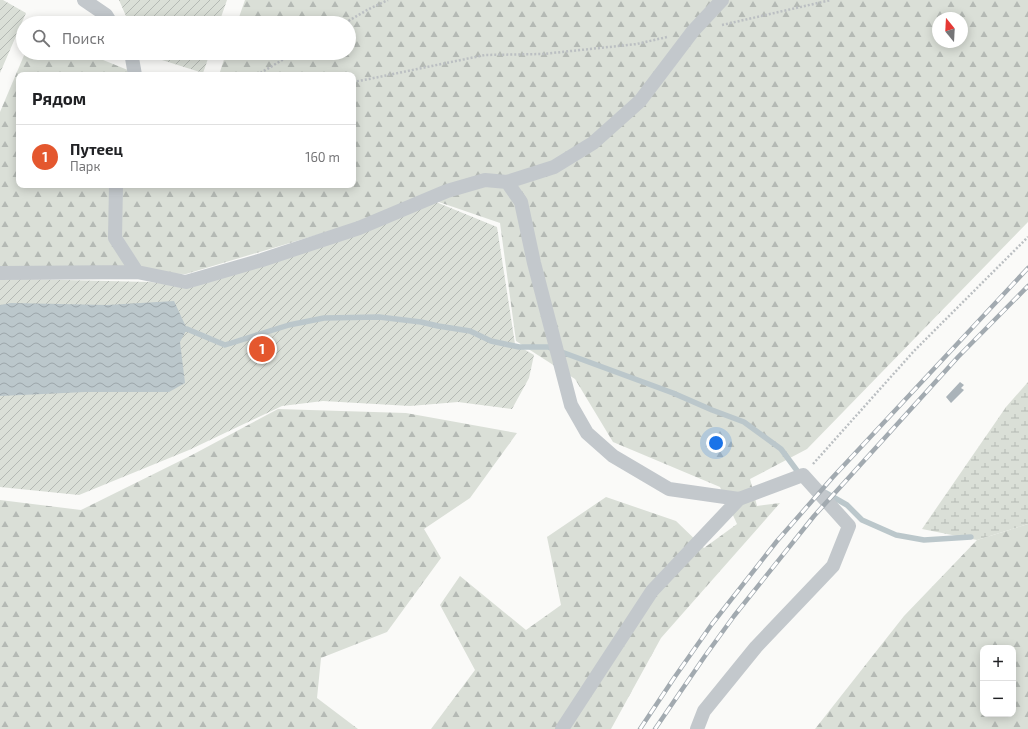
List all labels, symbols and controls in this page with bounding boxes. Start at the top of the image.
north arrow [932,12,968,48]
search box [16,16,356,60]
icon: search [30,27,52,49]
text: Поиск [62,29,105,47]
text: Рядом [32,88,86,108]
text: Путеец [70,140,123,158]
text: 1 [42,149,48,165]
text: 160 m [305,149,340,165]
text: Парк [70,158,100,174]
pin: 1 [249,334,275,364]
your location [706,433,726,453]
map controls [980,645,1016,717]
button: + [980,645,1016,681]
button: − [980,681,1016,717]

